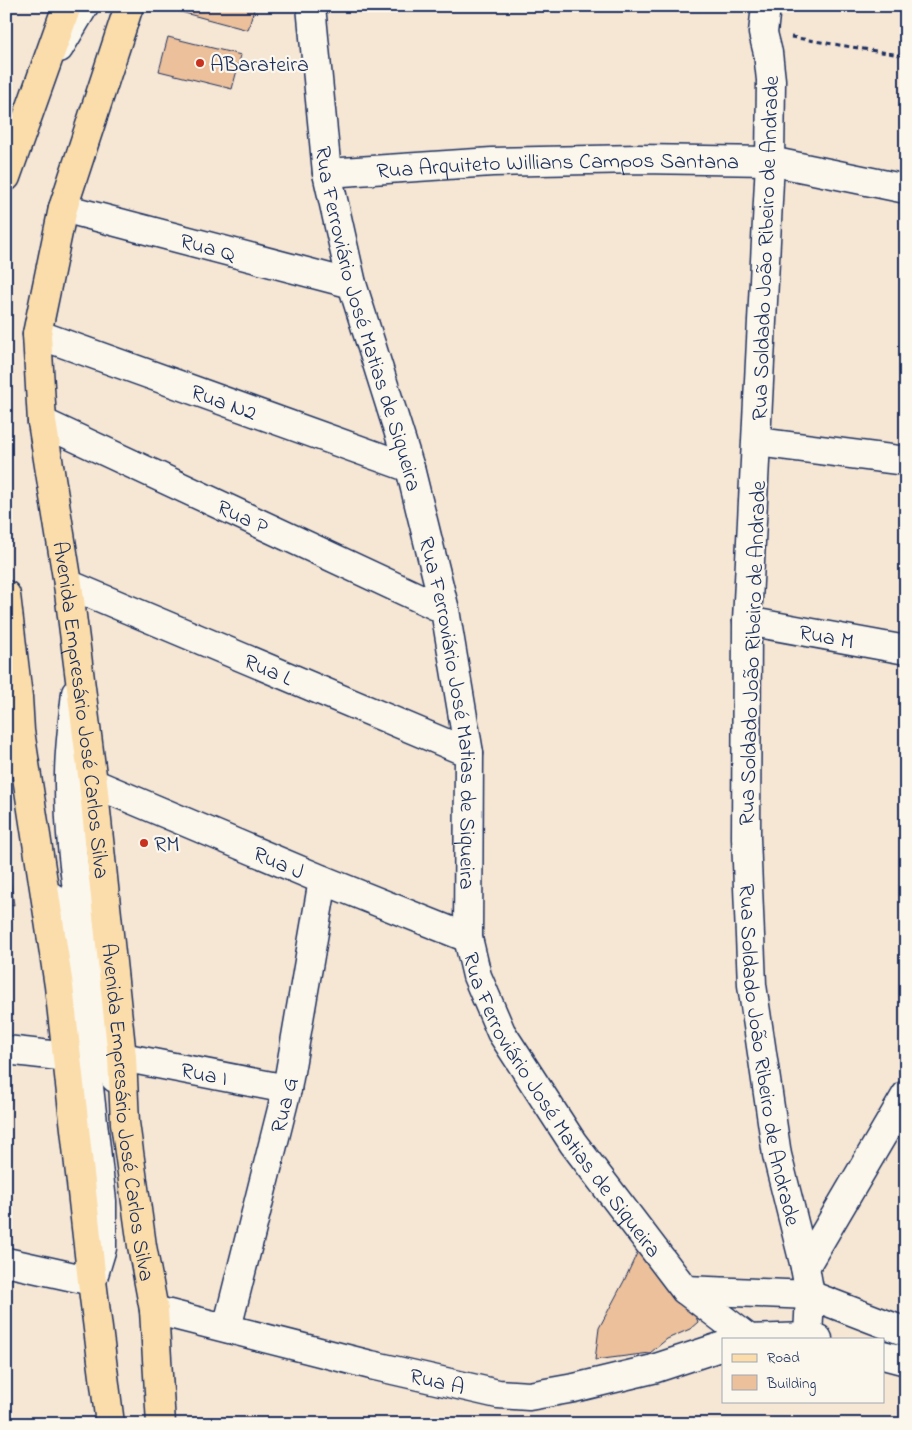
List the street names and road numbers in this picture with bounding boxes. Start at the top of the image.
street label: Rua Soldado João Ribeiro de Andrade [745,75,789,421]
street label: Rua Ferroviário José Matias de Siqueira [305,145,428,495]
street label: Rua Arquiteto Willians Campos Santana [376,146,739,189]
street label: Rua Q [176,226,239,272]
street label: Rua N2 [186,378,261,431]
street label: Rua Soldado João Ribeiro de Andrade [732,480,776,826]
street label: Rua P [211,493,273,545]
street label: Rua Ferroviário José Matias de Siqueira [409,534,482,890]
street label: Avenida Empresário José Carlos Silva [42,539,116,881]
street label: Rua M [796,618,856,659]
street label: Rua L [238,647,298,696]
street label: Rua J [247,839,309,889]
street label: Rua Soldado João Ribeiro de Andrade [729,883,807,1230]
street label: Avenida Empresário José Carlos Silva [91,942,161,1284]
street label: Rua Ferroviário José Matias de Siqueira [453,949,668,1265]
street label: Rua I [178,1056,230,1096]
street label: Rua G [264,1075,308,1137]
street label: Rua A [406,1361,467,1405]

